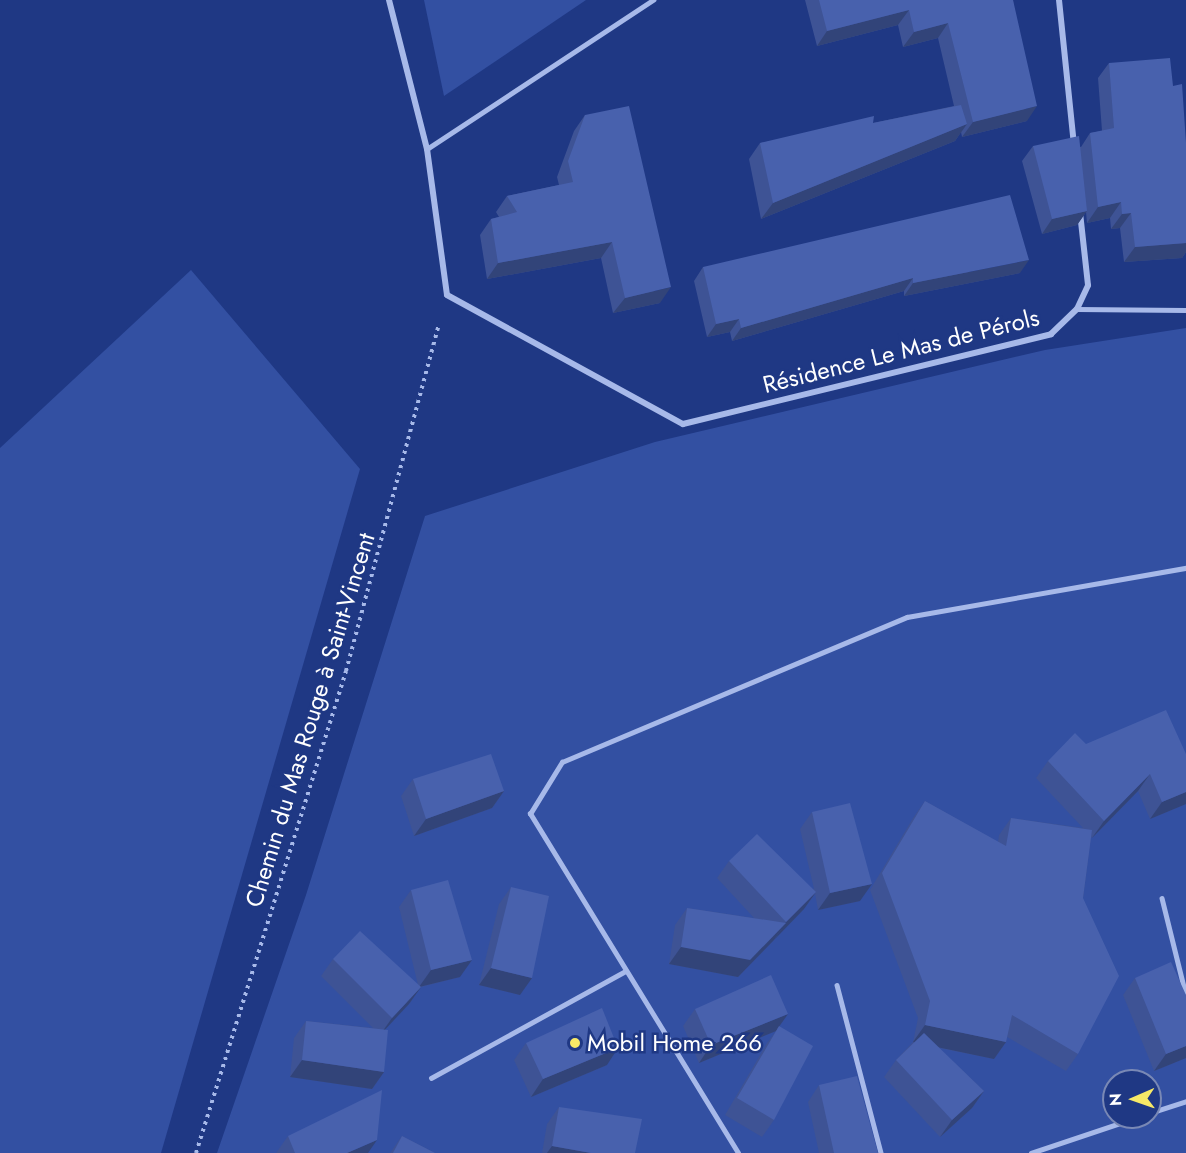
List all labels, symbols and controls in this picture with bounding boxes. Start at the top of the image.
street label: Résidence Le Mas de Pérols [760,303,1042,399]
street label: Chemin du Mas Rouge à Saint-Vincent [239,529,381,911]
place label: Mobil Home 266 [587,1029,762,1057]
marker: Mobil Home 266 [568,1036,582,1050]
north arrow [1102,1069,1162,1129]
text: N [1104,1093,1127,1106]

